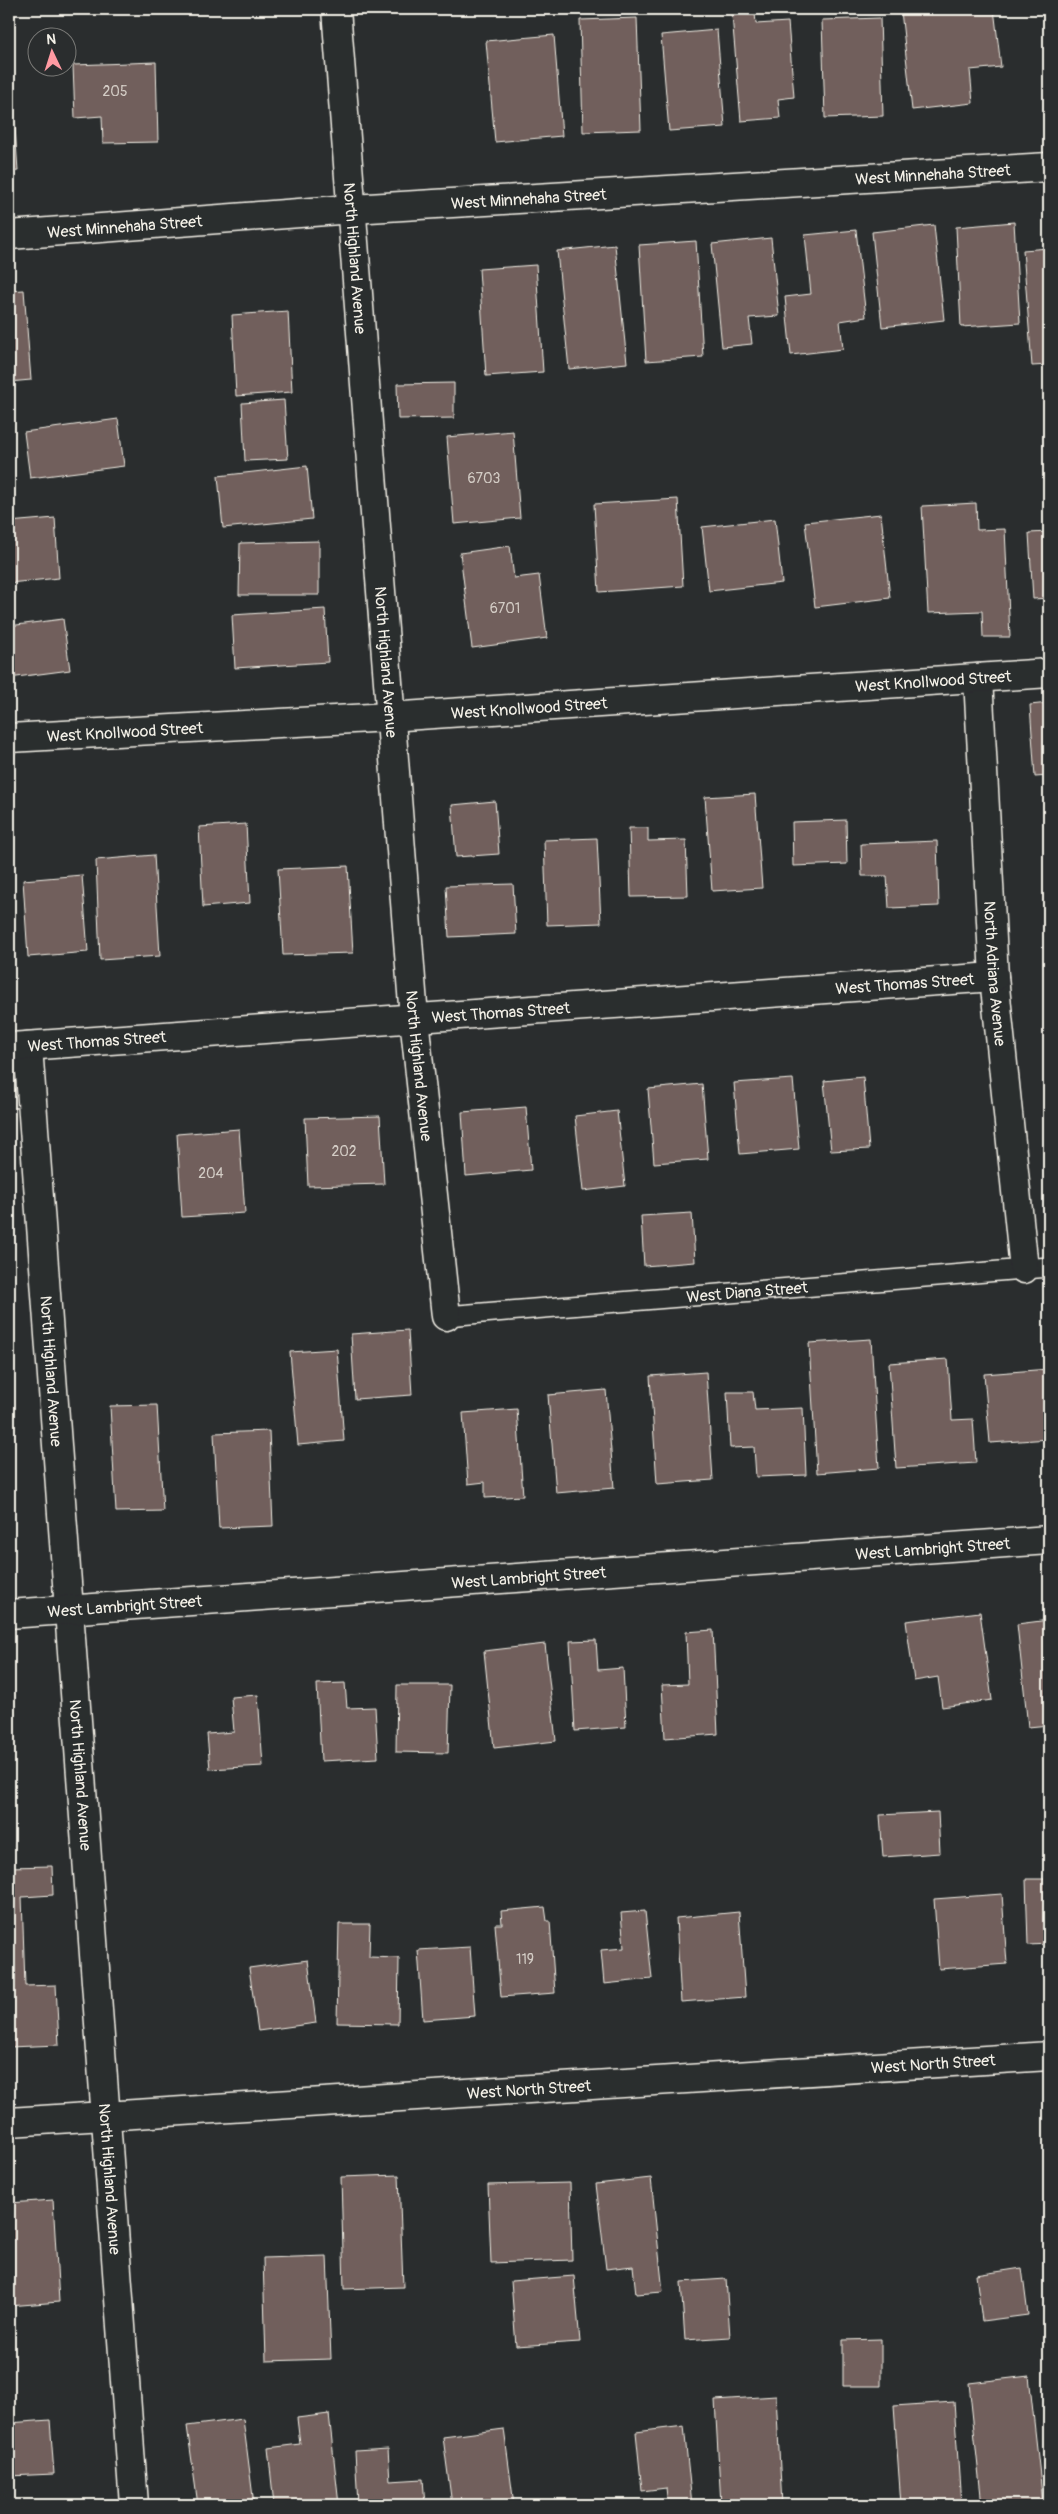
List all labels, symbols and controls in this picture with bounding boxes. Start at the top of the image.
north arrow [28,28,78,78]
text: N [46,31,56,48]
house number: 205 [103,83,127,100]
street label: West Minnehaha Street [855,160,1012,190]
street label: North Highland Avenue [338,182,370,335]
street label: West Minnehaha Street [450,185,608,214]
street label: West Minnehaha Street [46,211,204,243]
house number: 6703 [468,470,501,487]
street label: North Highland Avenue [370,586,401,739]
house number: 6701 [490,600,520,617]
street label: West Knollwood Street [854,666,1013,697]
street label: West Knollwood Street [450,693,609,724]
street label: West Knollwood Street [46,718,204,747]
street label: North Adriana Avenue [979,900,1010,1047]
street label: West Thomas Street [835,969,975,999]
street label: North Highland Avenue [401,990,436,1142]
street label: West Thomas Street [431,998,571,1028]
street label: West Thomas Street [27,1027,167,1057]
house number: 202 [331,1143,357,1160]
house number: 204 [198,1165,224,1182]
street label: West Diana Street [686,1278,809,1307]
street label: North Highland Avenue [35,1295,66,1448]
street label: West Lambright Street [855,1534,1011,1565]
street label: West Lambright Street [451,1563,607,1593]
street label: West Lambright Street [47,1591,203,1622]
street label: North Highland Avenue [65,1699,95,1852]
house number: 119 [516,1951,534,1968]
street label: West North Street [870,2050,997,2078]
street label: West North Street [466,2076,592,2104]
street label: North Highland Avenue [94,2103,125,2256]

